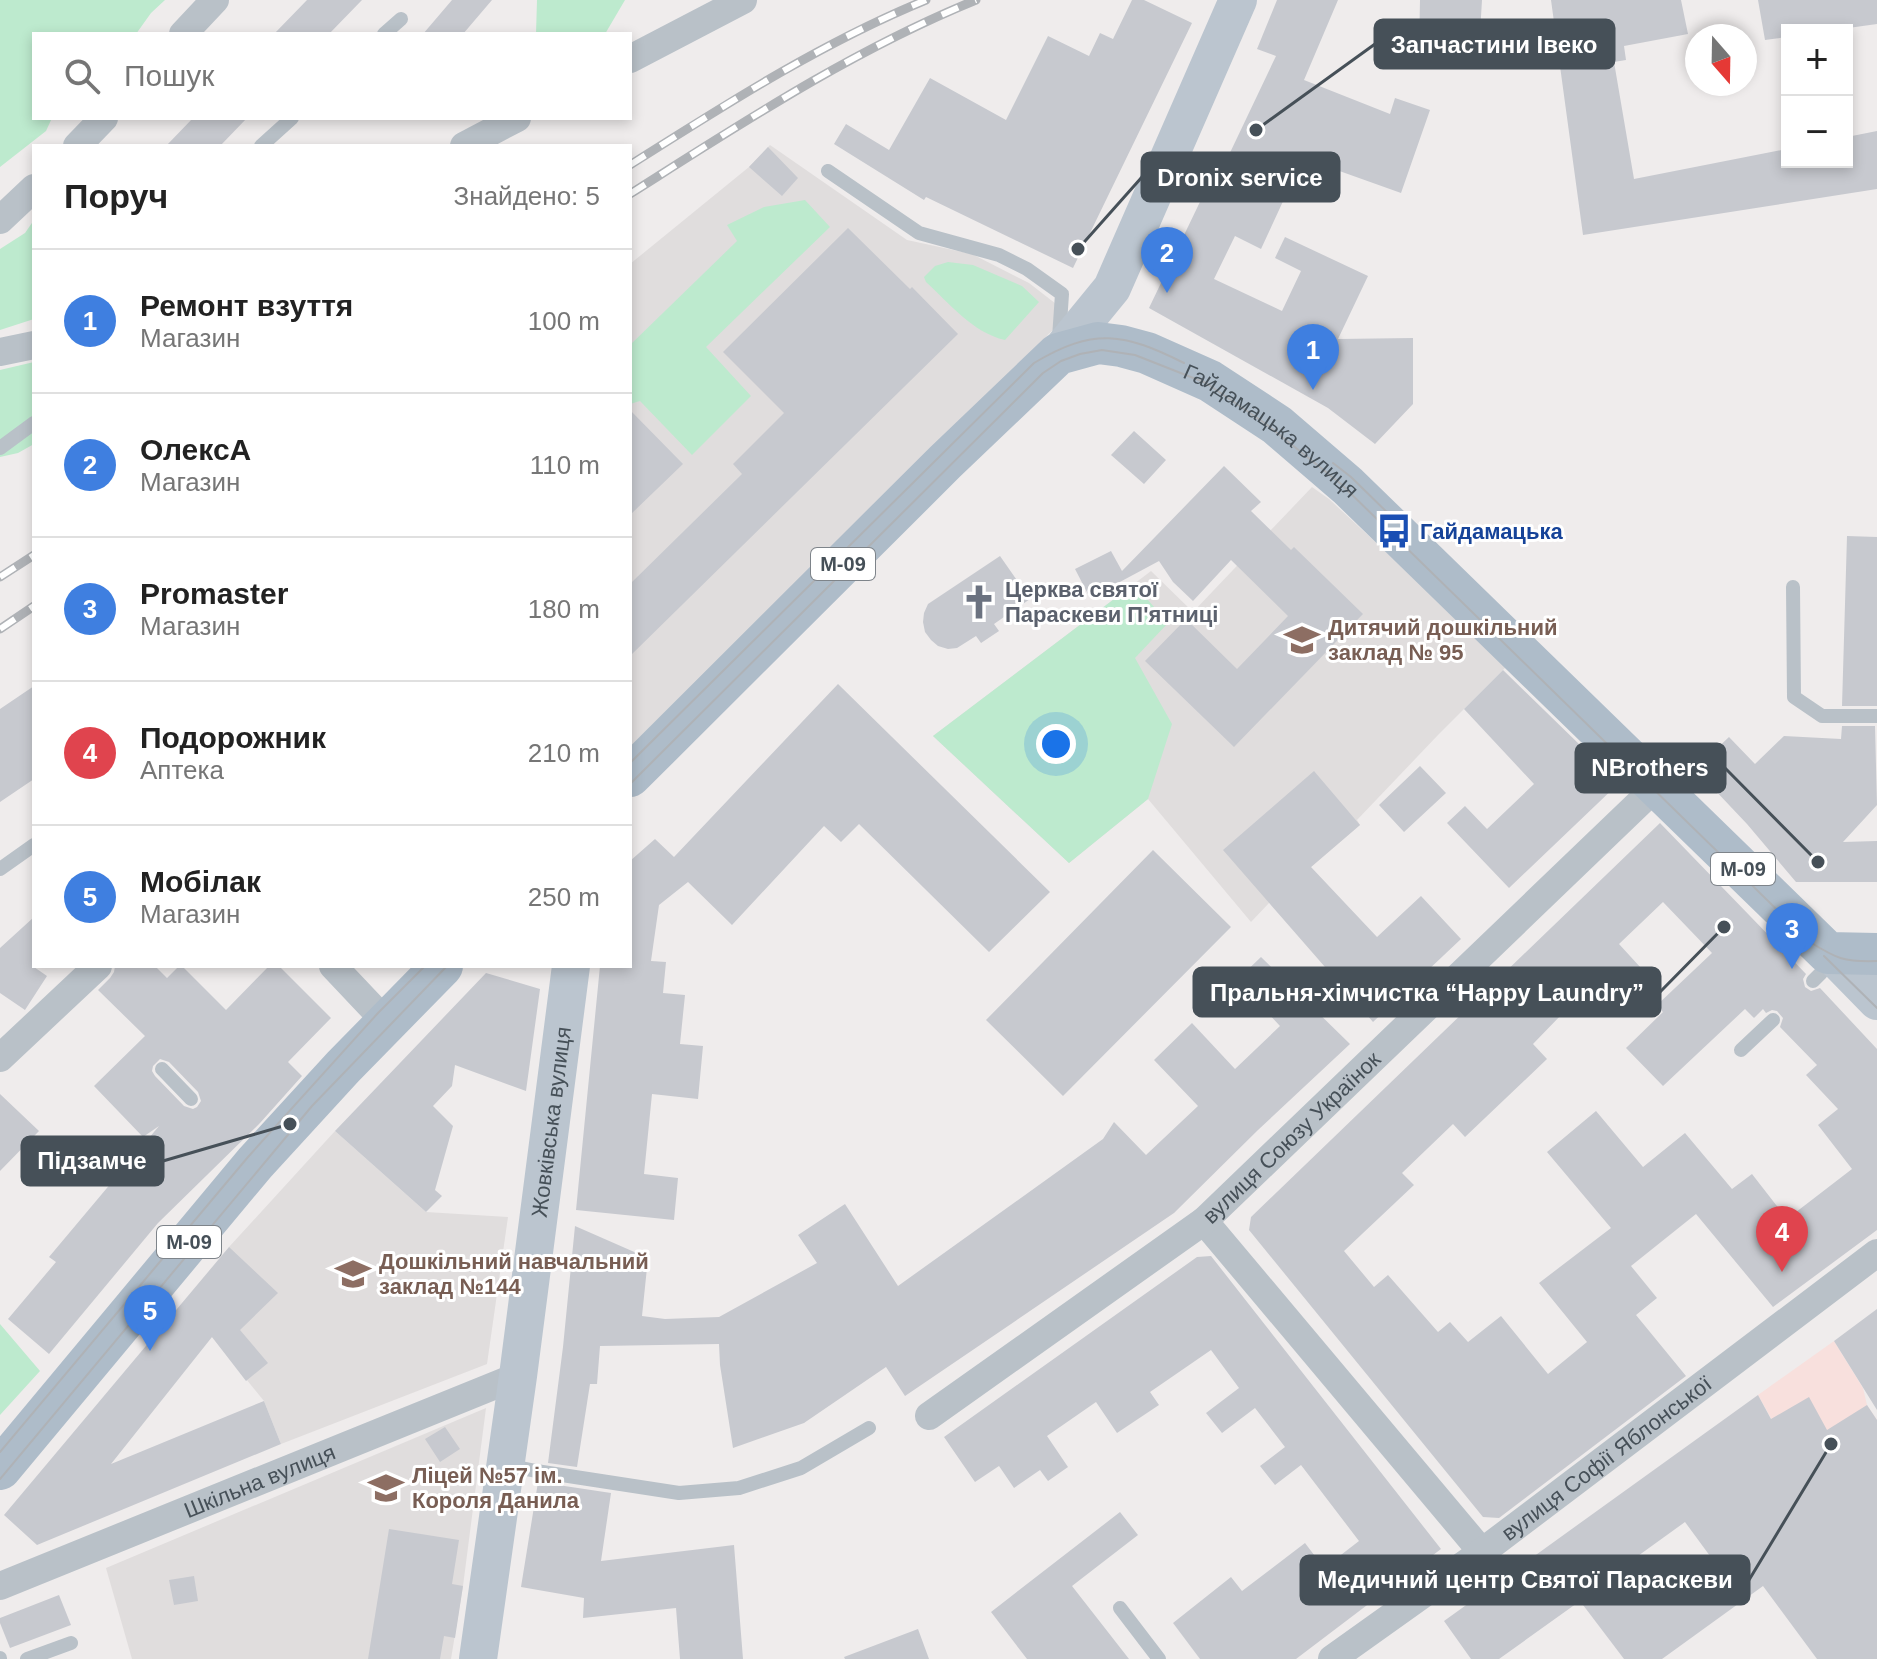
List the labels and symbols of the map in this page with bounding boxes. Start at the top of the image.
callout: Запчастини Івеко [1375,20,1614,68]
north arrow [1685,24,1757,96]
text: Запчастини Івеко [1391,31,1597,58]
callout: Dronix service [1142,153,1339,201]
text: Dronix service [1157,164,1323,191]
pin: 2 [1141,227,1193,293]
pin: 1 [1287,324,1339,390]
street label: Гайдамацька вулиця [1180,358,1364,502]
bus stop icon: Гайдамацька [1375,512,1413,550]
place label: Гайдамацька [1420,519,1563,544]
road number: М-09 [811,548,875,580]
place label: Церква святої Параскеви П'ятниці [1005,577,1218,627]
church icon: Церква святої Параскеви П'ятниці [960,583,998,621]
place label: Дитячий дошкільний заклад № 95 [1328,615,1557,665]
school or university icon: Дитячий дошкільний заклад № 95 [1283,621,1321,659]
your location [1036,724,1076,764]
callout: NBrothers [1576,744,1725,792]
text: NBrothers [1591,754,1709,781]
road number: М-09 [1711,853,1775,885]
pin: 3 [1766,903,1818,969]
callout: Пральня-хімчистка “Happy Laundry” [1194,968,1660,1016]
text: Пральня-хімчистка “Happy Laundry” [1210,979,1644,1006]
street label: Жовківська вулиця [526,1025,576,1219]
street label: вулиця Союзу Українок [1197,1046,1385,1228]
callout: Підзамче [22,1137,163,1185]
text: Підзамче [37,1147,147,1174]
pin: 4 [1756,1206,1808,1272]
road number: М-09 [157,1226,221,1258]
place label: Дошкільний навчальний заклад №144 [379,1249,649,1299]
school or university icon: Дошкільний навчальний заклад №144 [334,1255,372,1293]
pin: 5 [124,1285,176,1351]
street label: вулиця Софії Яблонської [1496,1371,1716,1545]
street label: Шкільна вулиця [180,1439,339,1523]
place label: Ліцей №57 ім. Короля Данила [412,1463,580,1513]
school or university icon: Ліцей №57 ім. Короля Данила [367,1469,405,1507]
callout: Медичний центр Святої Параскеви [1301,1556,1749,1604]
text: Медичний центр Святої Параскеви [1317,1566,1733,1593]

